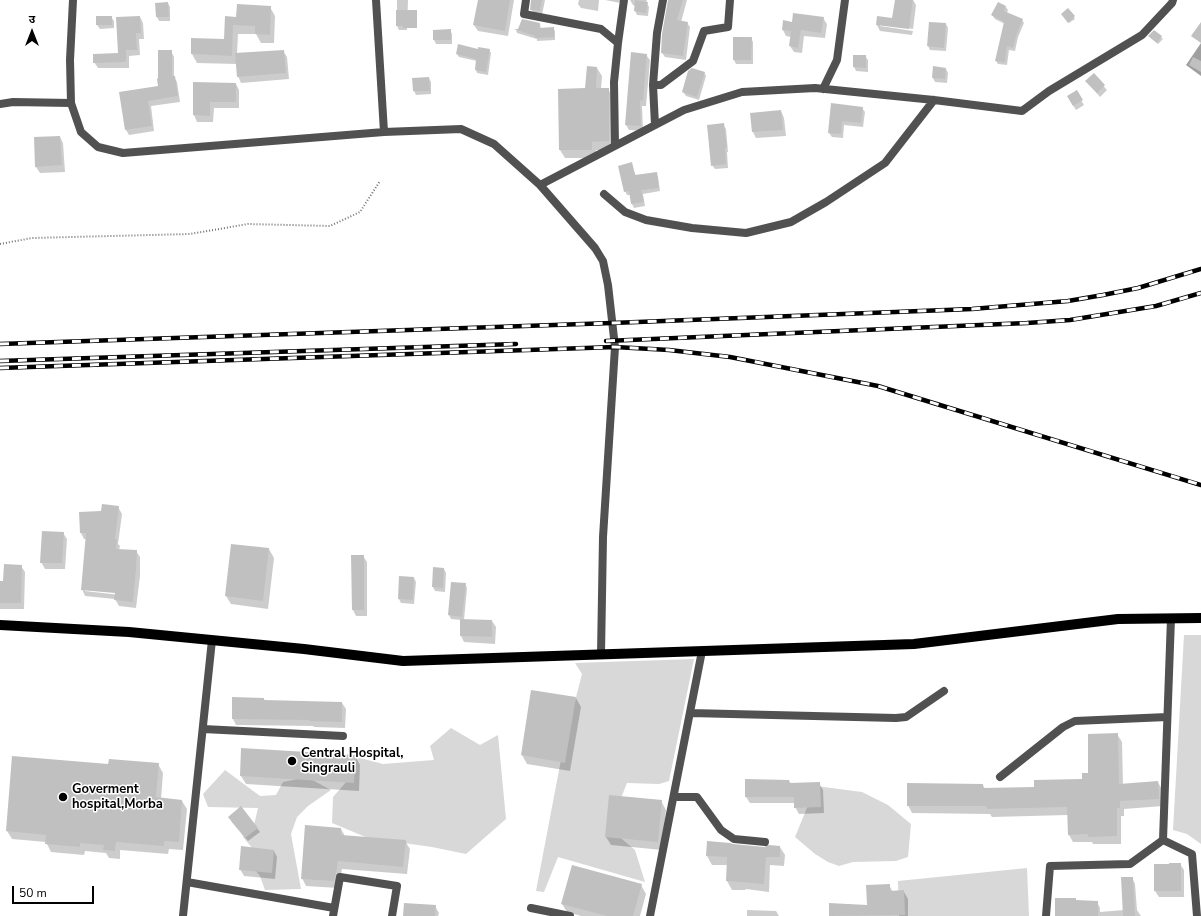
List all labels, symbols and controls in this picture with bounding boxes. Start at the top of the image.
north arrow [12,12,52,52]
text: उ [29,12,35,27]
place label: Central Hospital, Singrauli [301,746,403,777]
marker: Central Hospital, Singrauli [286,755,298,767]
place label: Goverment hospital,Morba [72,782,163,813]
marker: Goverment hospital,Morba [57,791,69,803]
scale bar [14,878,96,904]
text: 50 m [19,885,47,901]

